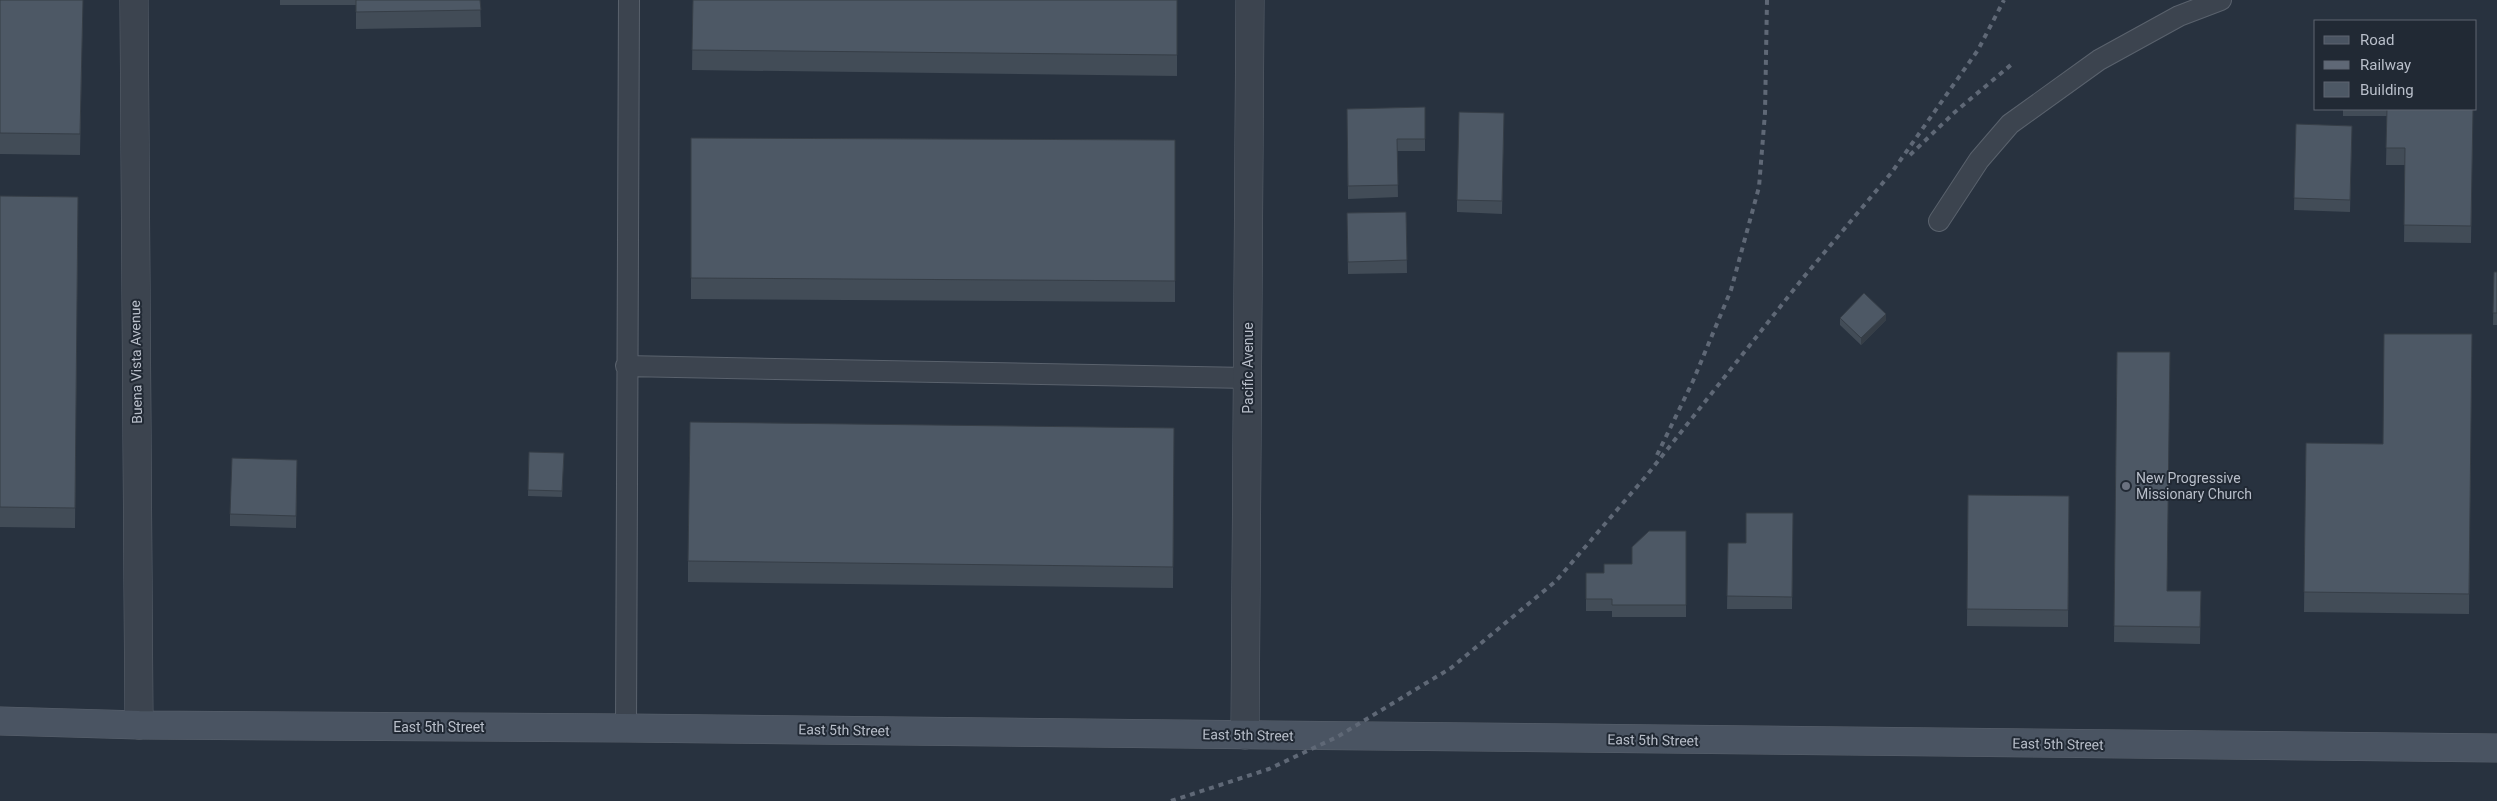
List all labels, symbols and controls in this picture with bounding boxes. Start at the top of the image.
legend [2314,20,2477,110]
text: Road [2360,31,2394,49]
text: Railway [2360,56,2411,74]
text: Building [2360,81,2414,99]
street label: Buena Vista Avenue [127,300,145,424]
street label: Pacific Avenue [1240,322,1256,414]
place label: New Progressive Missionary Church [2136,470,2252,502]
marker: New Progressive Missionary Church [2120,480,2132,492]
street label: East 5th Street [393,719,485,735]
street label: East 5th Street [798,721,890,739]
street label: East 5th Street [1202,726,1294,744]
street label: East 5th Street [1607,731,1699,749]
street label: East 5th Street [2012,735,2104,753]

